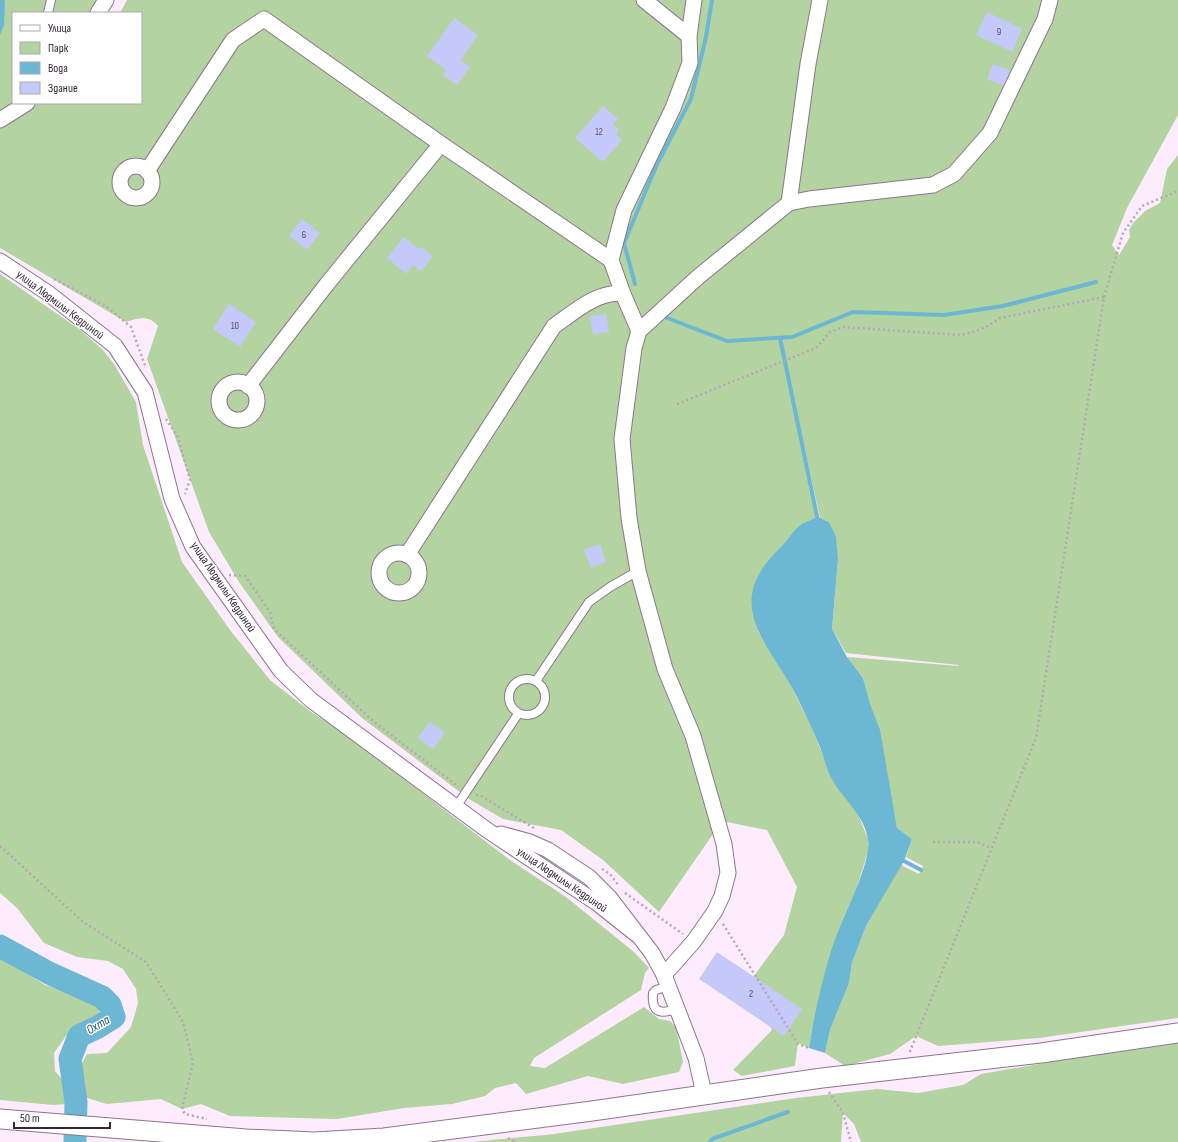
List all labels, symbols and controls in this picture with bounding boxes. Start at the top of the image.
legend [12,12,142,104]
text: Улица [48,21,72,36]
house number: 9 [997,26,1001,38]
text: Парк [48,41,69,56]
text: Вода [48,61,68,76]
text: Здание [48,81,78,96]
house number: 12 [595,126,603,138]
house number: 6 [302,229,306,241]
street label: улица Людмилы Кедриной [13,267,107,343]
house number: 10 [231,320,239,332]
street label: улица Людмилы Кедриной [187,539,259,635]
street label: улица Людмилы Кедриной [514,844,610,916]
house number: 2 [749,988,753,1000]
water label: Охта [83,1012,113,1038]
scale bar [14,1104,110,1130]
text: 50 m [20,1111,40,1126]

